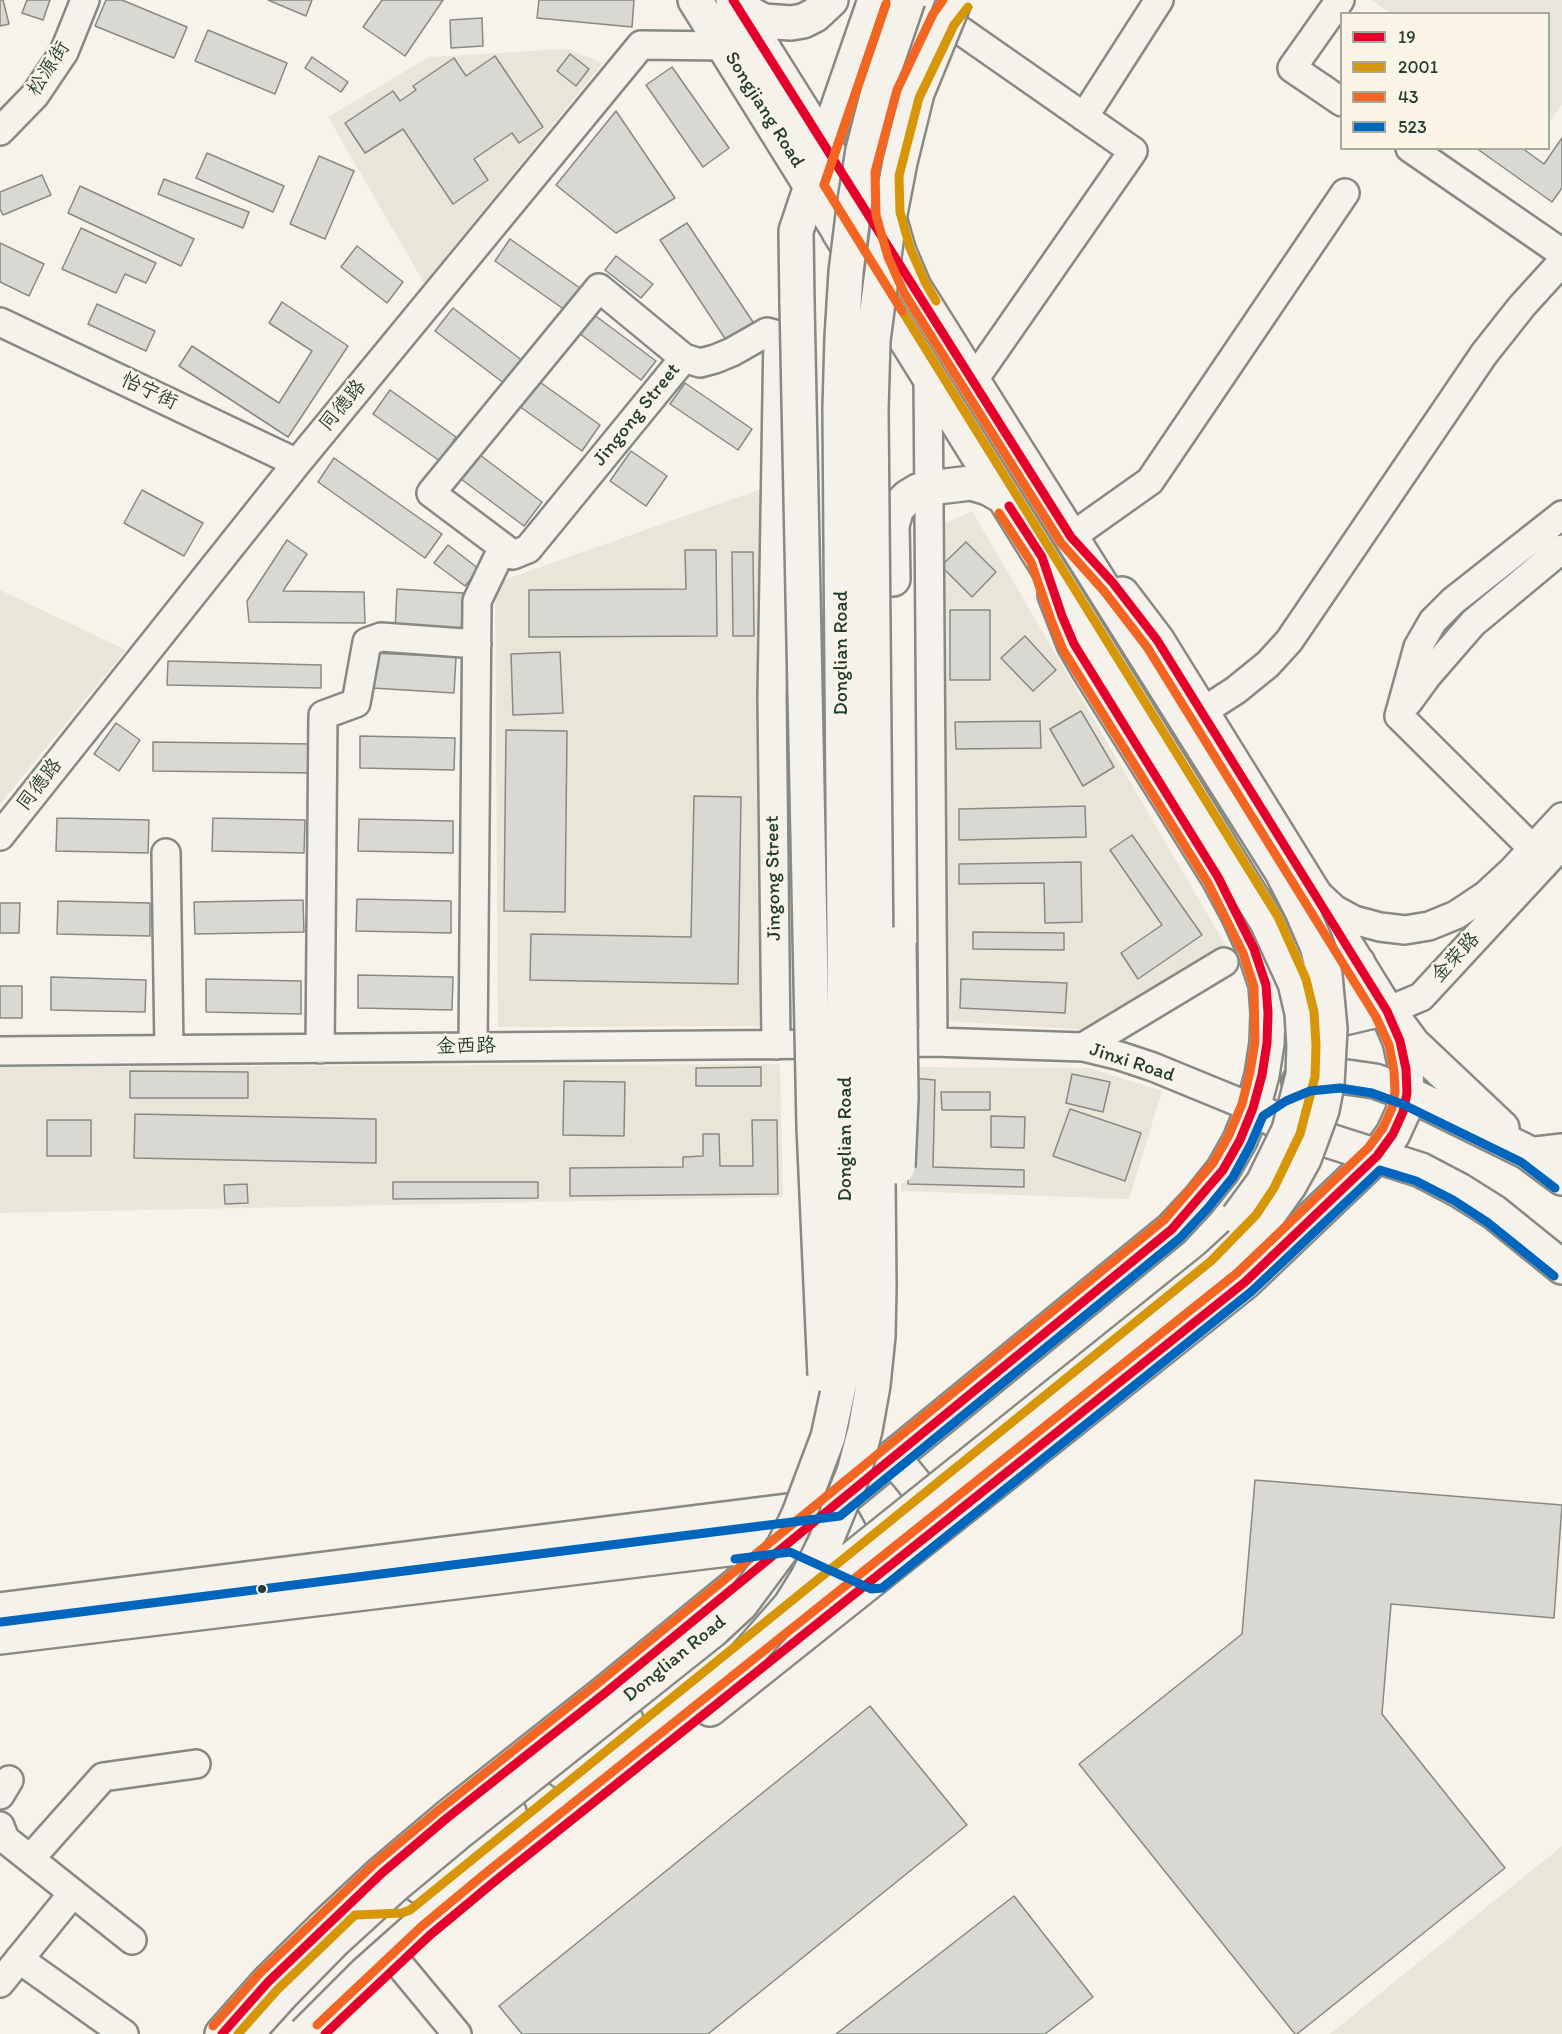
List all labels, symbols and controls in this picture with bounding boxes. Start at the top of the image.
legend [1340,12,1550,150]
text: 19 [1398,26,1416,48]
street label: 松源街 [23,37,75,101]
street label: Songjiang Road [719,47,809,173]
text: 2001 [1398,56,1438,78]
text: 43 [1398,86,1419,108]
text: 523 [1398,116,1427,138]
street label: Jingong Street [588,359,686,471]
street label: 怡宁街 [117,368,181,416]
street label: 同德路 [315,375,371,437]
street label: Donglian Road [830,591,854,715]
street label: 同德路 [12,754,68,816]
street label: Jingong Street [761,815,787,941]
street label: 金荣路 [1427,928,1485,988]
street label: 金西路 [436,1034,496,1060]
street label: Jinxi Road [1086,1038,1178,1088]
street label: Donglian Road [834,1077,858,1201]
unlabelled marker [256,1583,268,1595]
street label: Donglian Road [619,1610,731,1708]

